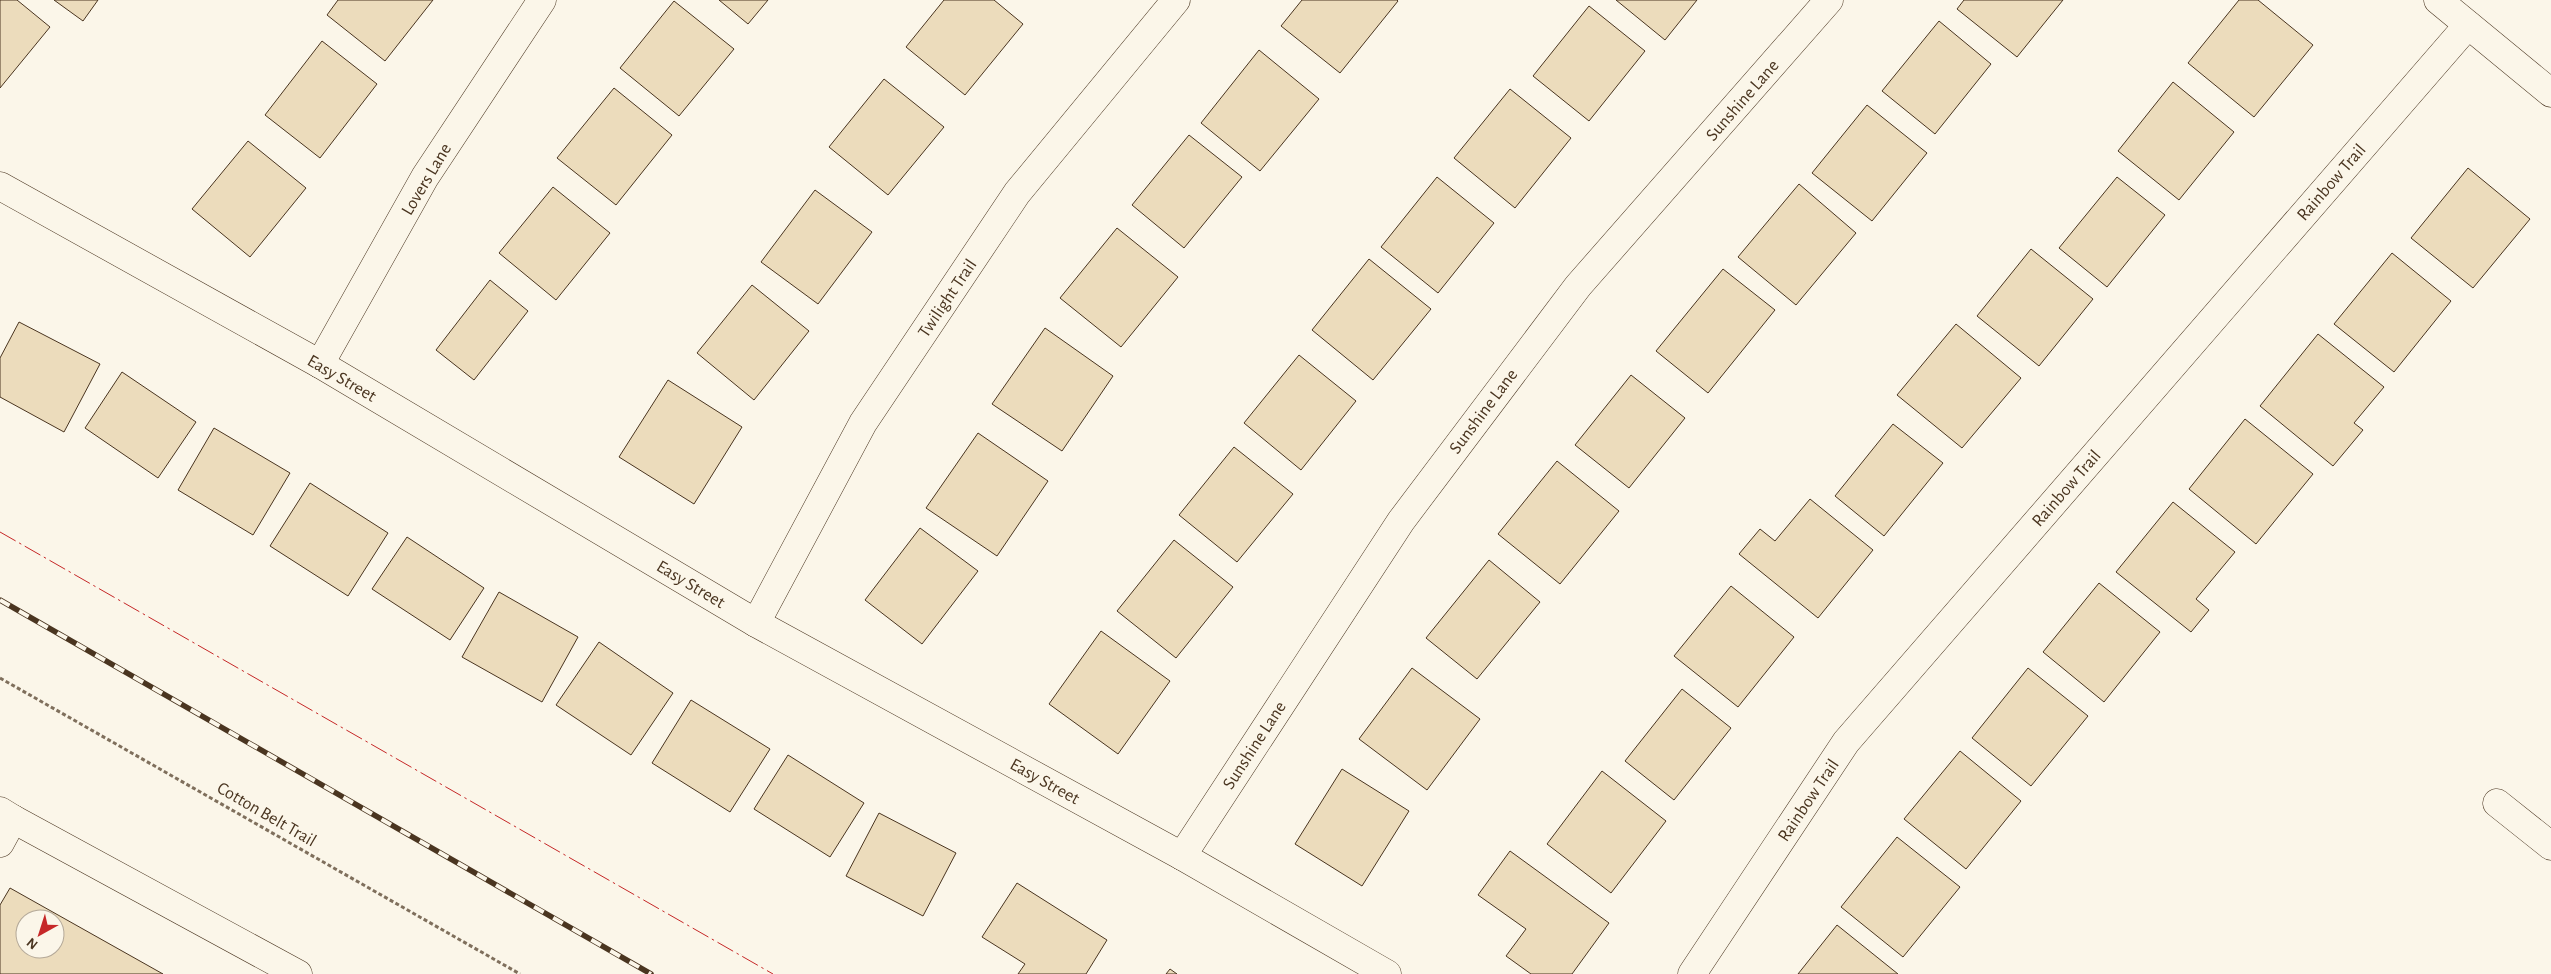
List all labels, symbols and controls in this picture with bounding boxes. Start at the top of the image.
street label: Sunshine Lane [1703,57,1783,145]
street label: Lovers Lane [399,141,455,218]
street label: Rainbow Trail [2294,141,2370,224]
street label: Twilight Trail [915,256,981,341]
street label: Easy Street [304,352,379,406]
street label: Sunshine Lane [1446,366,1521,457]
street label: Rainbow Trail [2029,447,2105,530]
street label: Easy Street [653,557,728,612]
street label: Sunshine Lane [1220,698,1290,793]
street label: Easy Street [1007,756,1082,808]
street label: Rainbow Trail [1775,756,1843,845]
street label: Cotton Belt Trail [214,779,319,851]
north arrow [15,909,65,959]
text: N [24,935,41,952]

